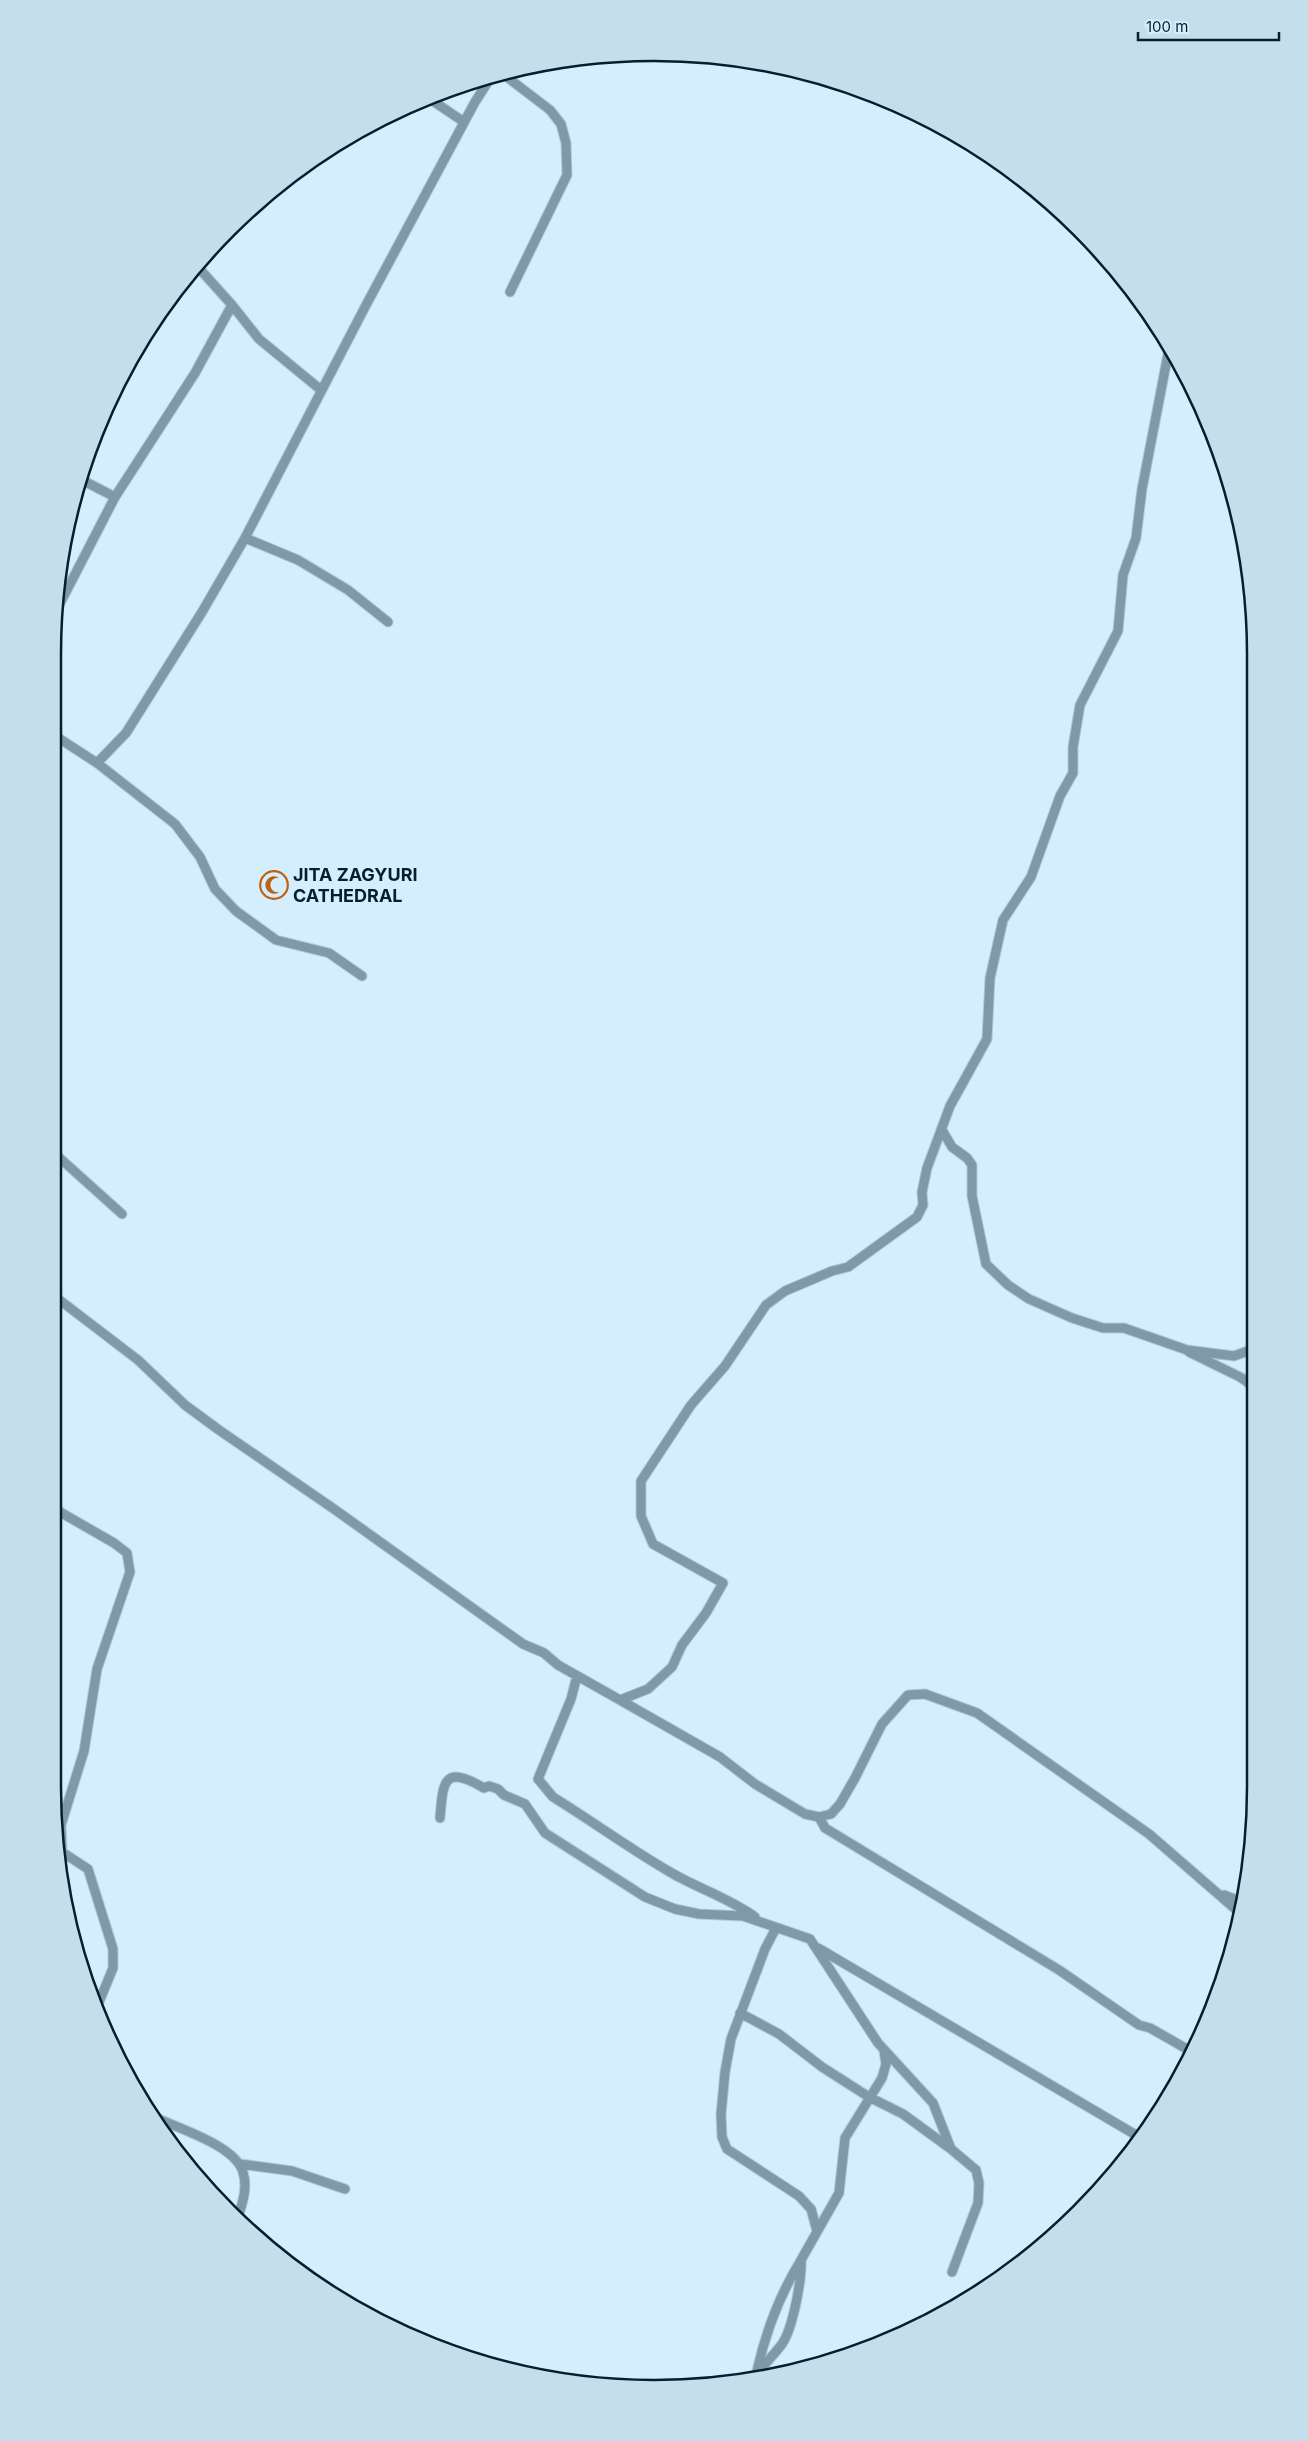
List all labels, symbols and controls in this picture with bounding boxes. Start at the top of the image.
scale bar [1138,10,1279,42]
text: 100 m [1146,17,1188,36]
place label: JITA ZAGYURI CATHEDRAL [293,864,418,906]
mosque icon: JITA ZAGYURI CATHEDRAL [259,870,289,900]

